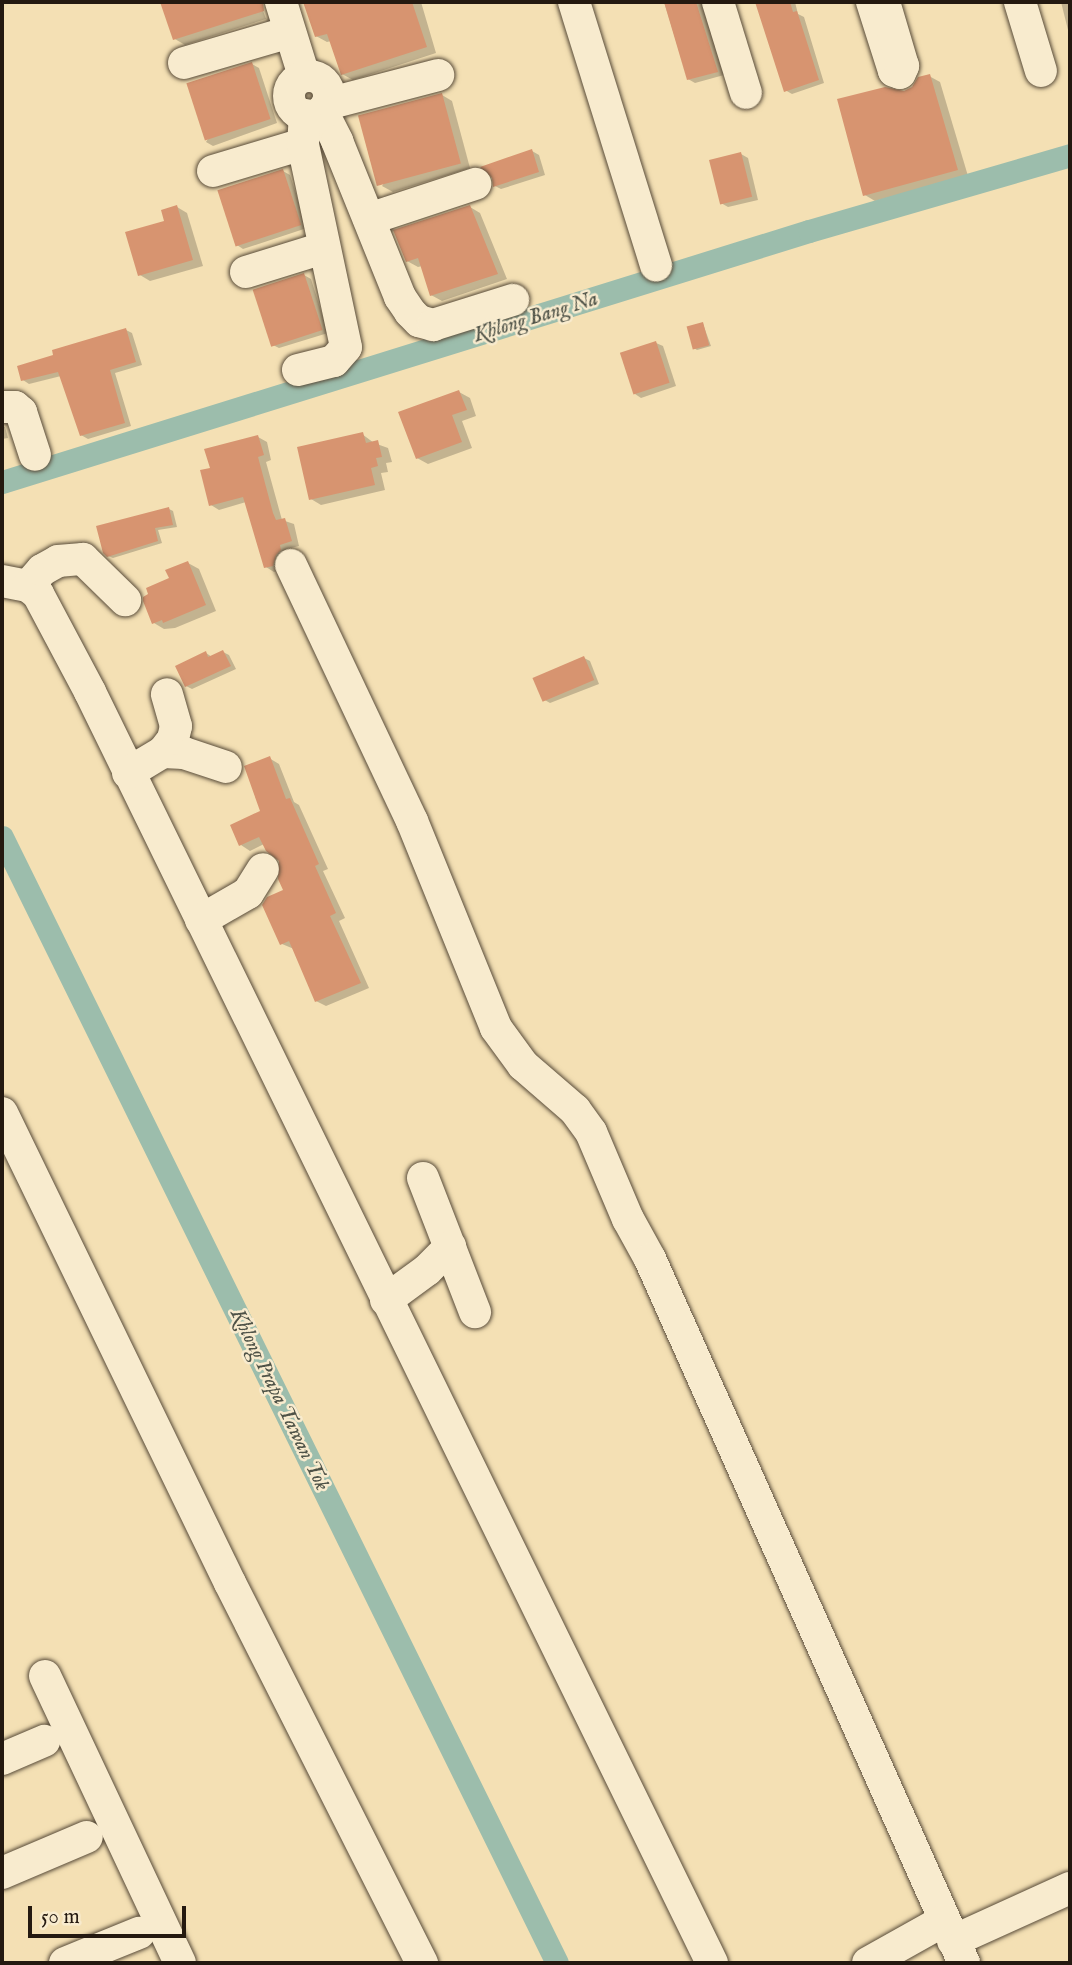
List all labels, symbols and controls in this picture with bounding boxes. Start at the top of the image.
water label: Khlong Bang Na [471,287,601,349]
water label: Khlong Prapa Tawan Tok [224,1305,334,1495]
scale bar [32,1892,189,1936]
text: 50 m [41,1904,80,1931]

